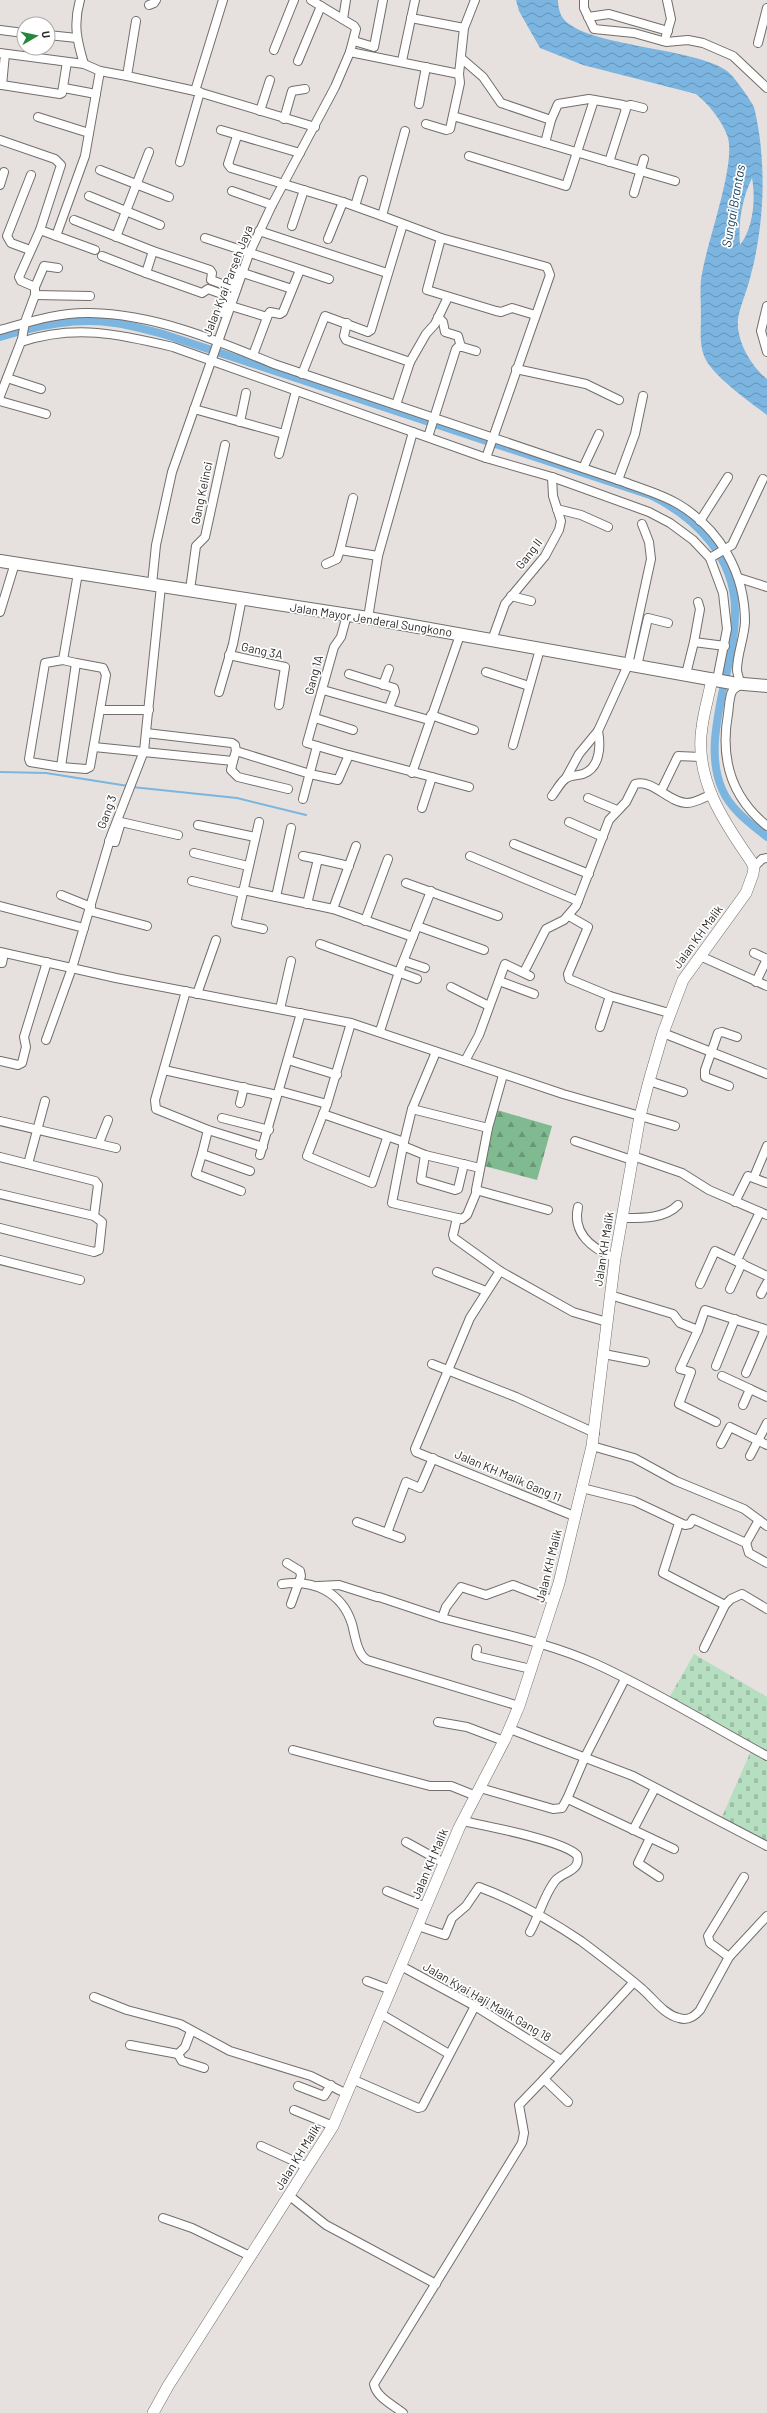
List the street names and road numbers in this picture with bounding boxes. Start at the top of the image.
street label: Jalan Kyai Parseh Jaya [199,223,255,338]
street label: Gang Kelinci [188,460,214,525]
street label: Gang II [512,535,544,571]
street label: Jalan Mayor Jenderal Sungkono [289,599,453,639]
street label: Gang 3A [240,639,284,661]
street label: Gang 1A [301,654,325,696]
street label: Gang 3 [94,793,119,830]
street label: Jalan KH Malik [669,902,725,971]
street label: Jalan KH Malik [590,1211,616,1287]
street label: Jalan KH Malik Gang 11 [453,1446,564,1504]
street label: Jalan KH Malik [532,1528,564,1604]
street label: Jalan KH Malik [408,1826,450,1901]
street label: Jalan Kyai Haji Malik Gang 18 [421,1959,554,2044]
street label: Jalan KH Malik [271,2121,323,2192]

